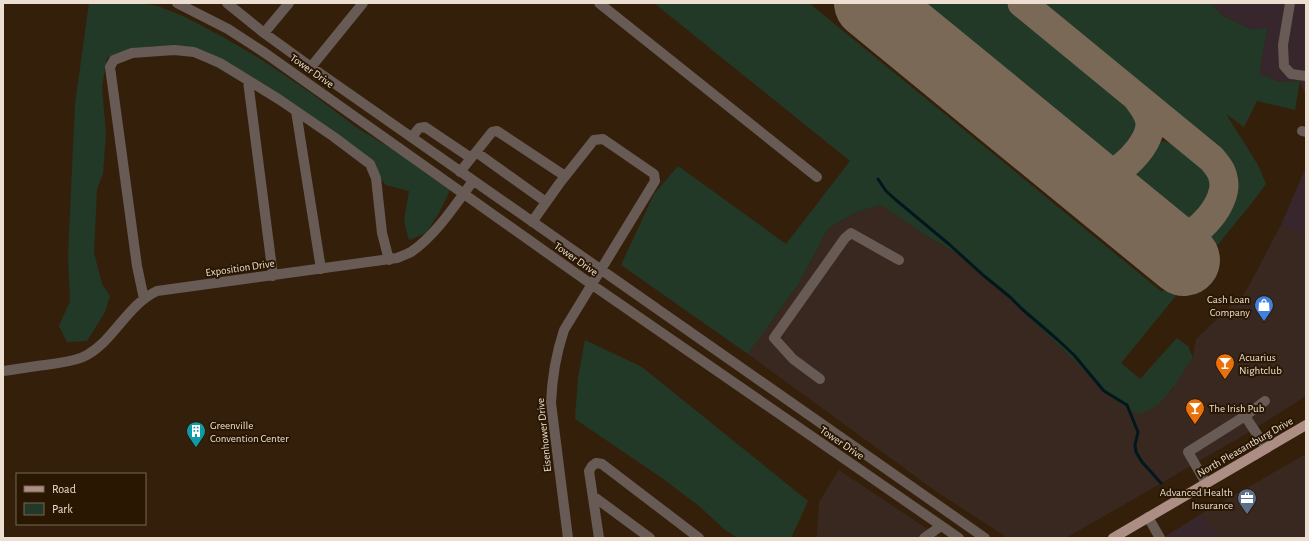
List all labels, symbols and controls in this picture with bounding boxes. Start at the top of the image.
street label: Tower Drive [288,52,336,90]
street label: Tower Drive [552,240,600,278]
street label: Exposition Drive [205,258,275,278]
place label: Cash Loan Company [1207,294,1250,318]
shop icon: Cash Loan Company [1253,294,1275,322]
bar icon: Acuarius Nightclub [1214,352,1236,380]
place label: Acuarius Nightclub [1239,352,1282,376]
street label: Eisenhower Drive [535,397,553,473]
bar icon: The Irish Pub [1184,397,1206,425]
place label: The Irish Pub [1209,403,1265,414]
street label: North Pleasantburg Drive [1195,415,1295,479]
building icon: Greenville Convention Center [185,420,207,448]
place label: Greenville Convention Center [210,420,289,444]
street label: Tower Drive [818,424,866,462]
legend [16,473,146,525]
text: Road [52,483,76,495]
place label: Advanced Health Insurance [1160,487,1233,511]
office icon: Advanced Health Insurance [1236,487,1258,515]
text: Park [52,503,73,515]

